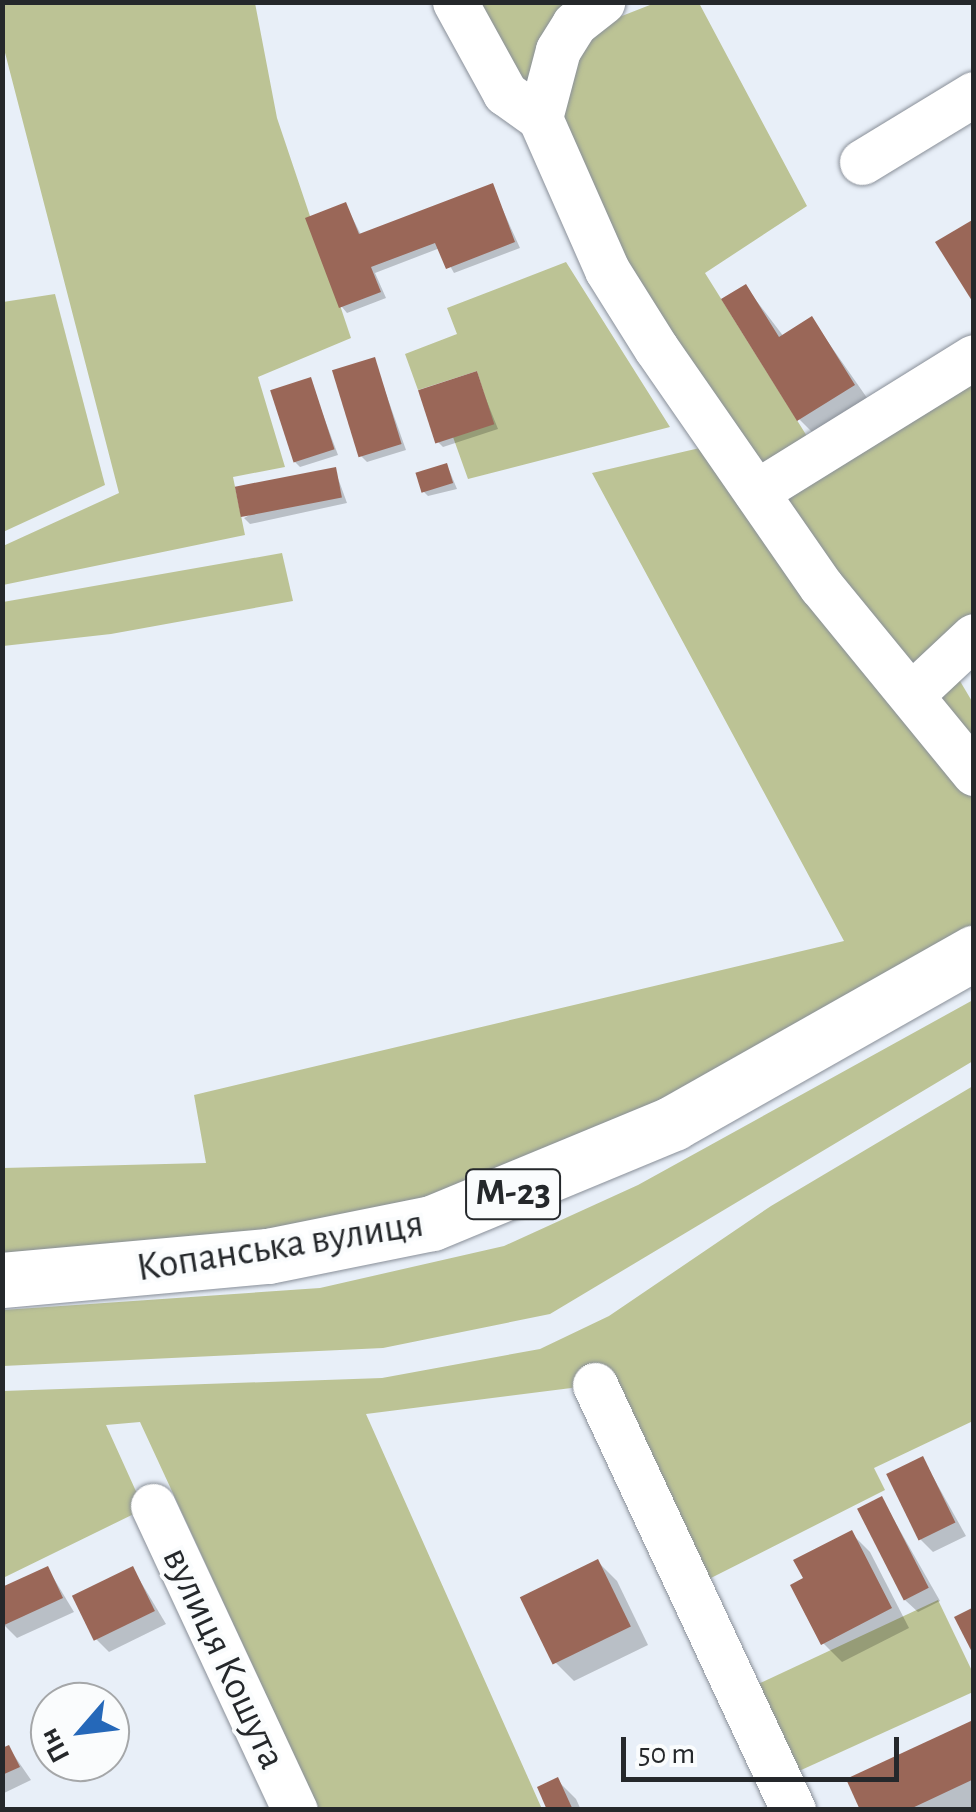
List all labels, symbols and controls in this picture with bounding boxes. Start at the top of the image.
road number: М-23 [463,1161,563,1227]
street label: Копанська вулиця [133,1200,427,1292]
street label: вулиця Кошута [152,1539,296,1777]
north arrow [30,1682,130,1782]
scale bar [626,1717,904,1779]
text: Пн [35,1724,76,1767]
text: 50 m [638,1739,695,1769]

